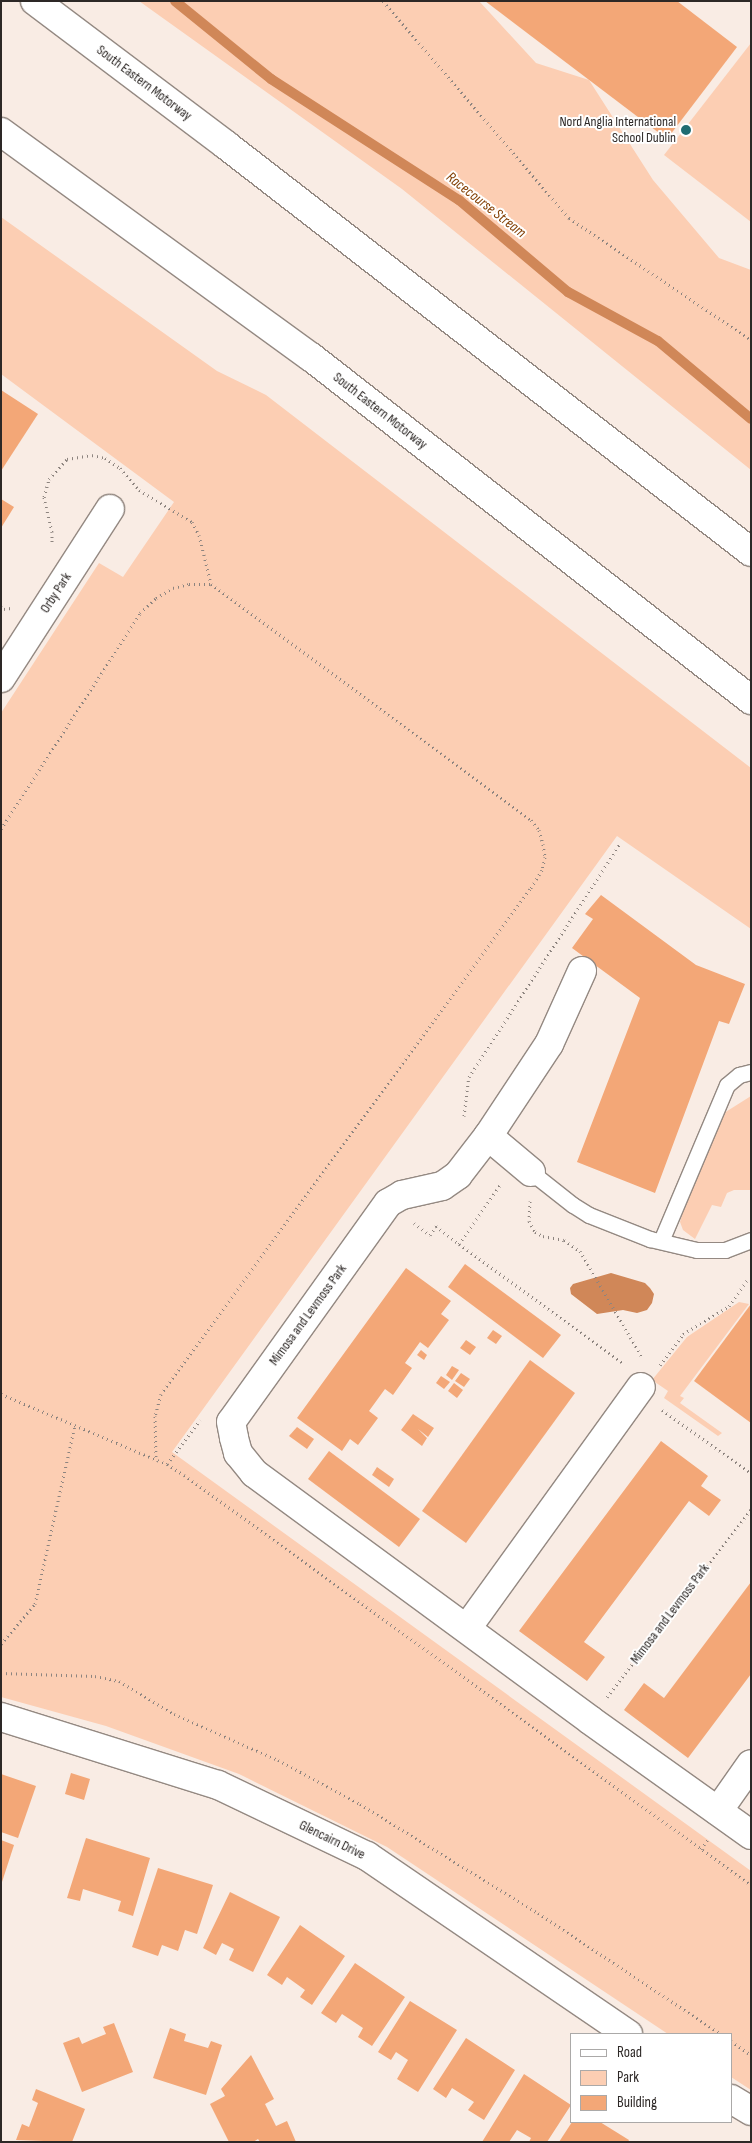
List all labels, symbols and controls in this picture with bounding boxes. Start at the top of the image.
street label: South Eastern Motorway [93,42,195,124]
place label: Nord Anglia International School Dublin [559,114,676,146]
marker: Nord Anglia International School Dublin [680,124,692,136]
water label: Racecourse Stream [443,168,529,242]
street label: South Eastern Motorway [330,369,430,453]
street label: Orby Park [37,570,75,616]
street label: Mimosa and Levmoss Park [266,1261,350,1369]
street label: Mimosa and Levmoss Park [627,1561,713,1667]
street label: Glencairn Drive [296,1817,368,1863]
legend [570,2033,732,2123]
text: Road [617,2043,642,2062]
text: Park [617,2068,639,2087]
text: Building [617,2093,657,2112]

